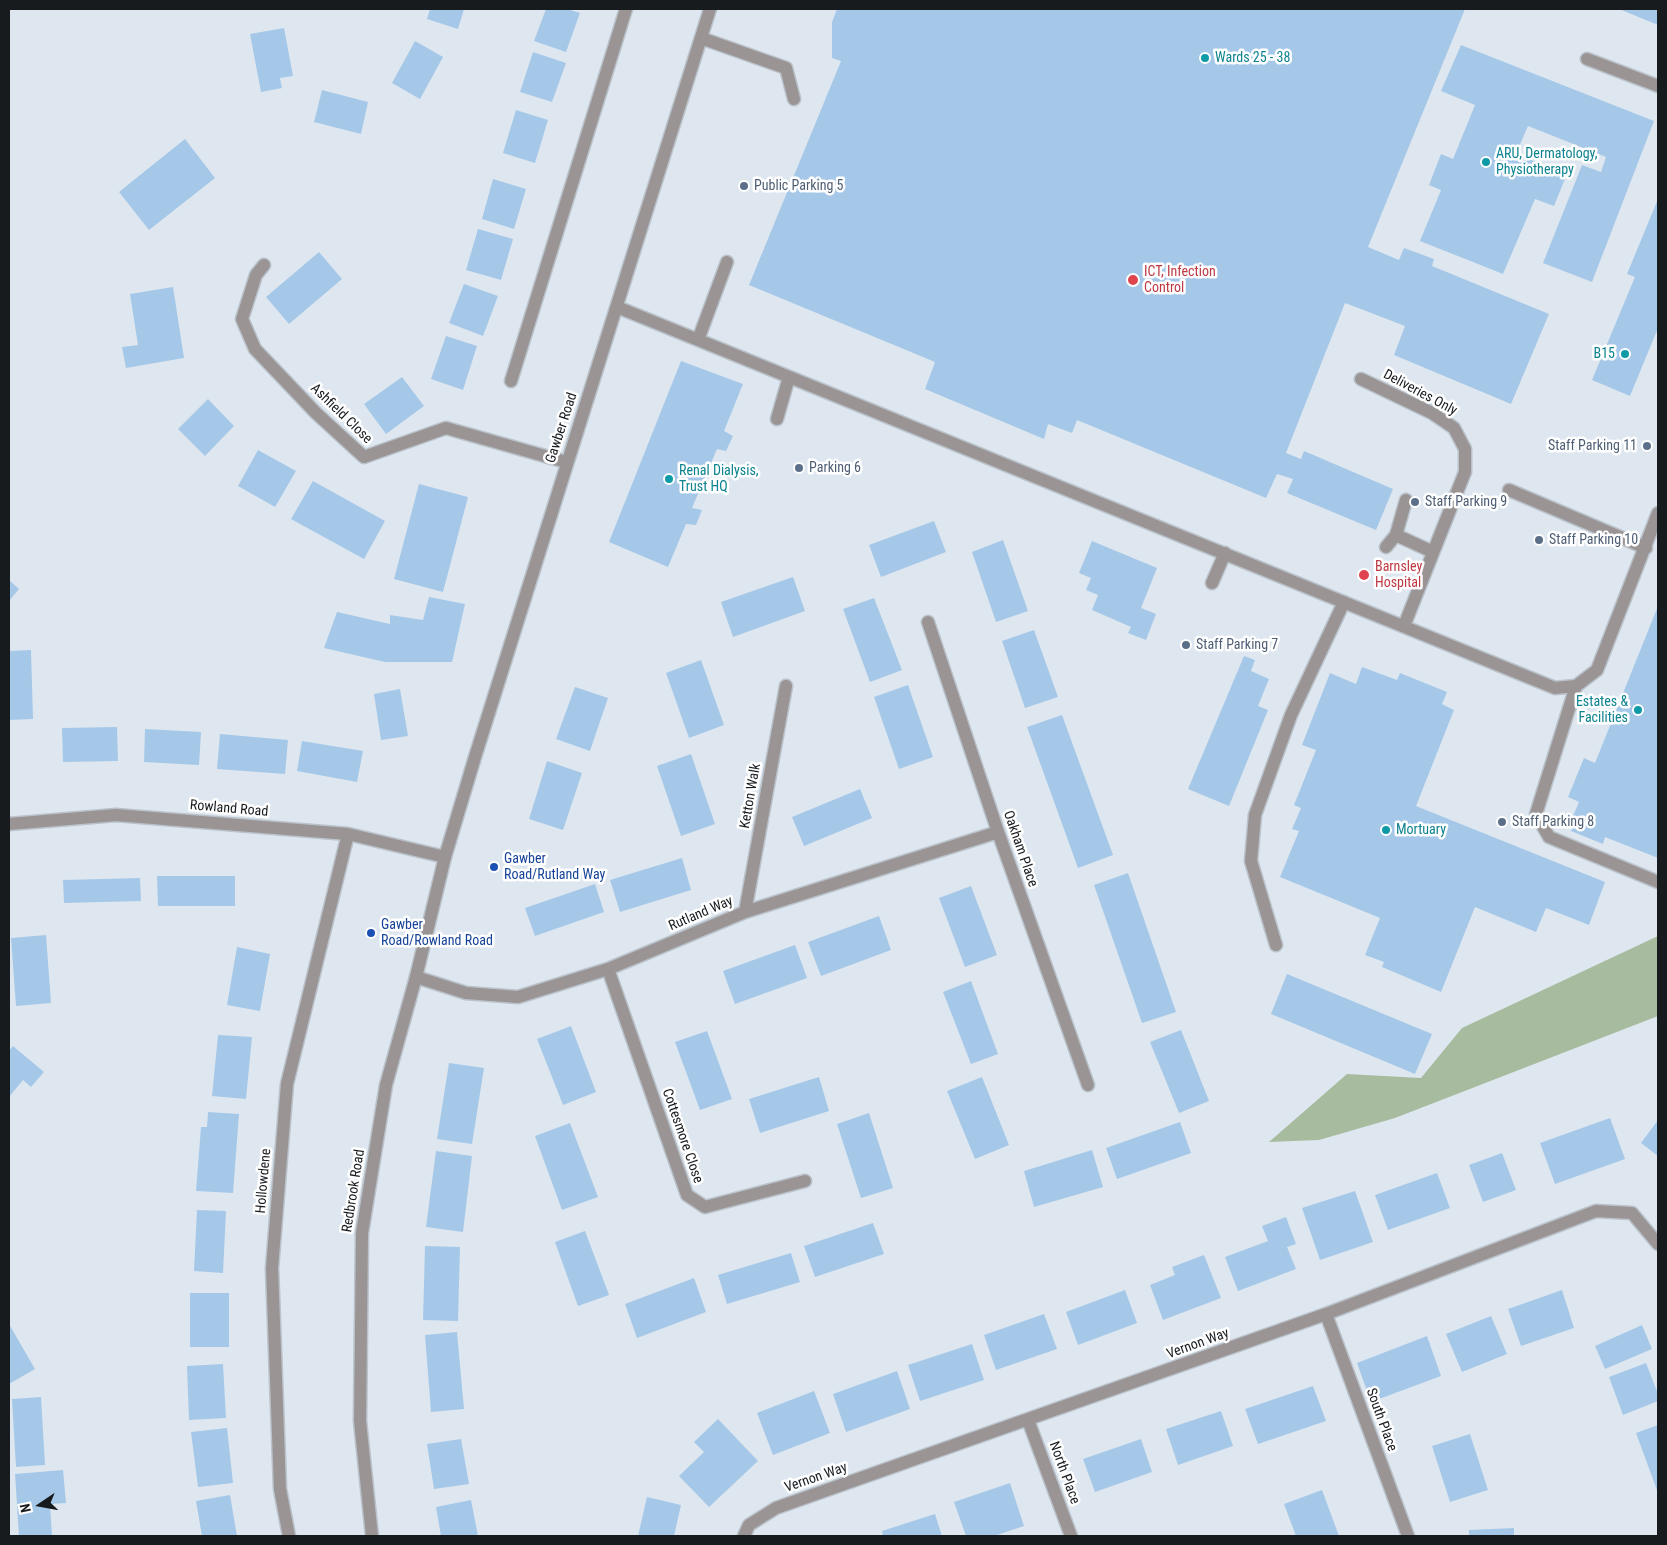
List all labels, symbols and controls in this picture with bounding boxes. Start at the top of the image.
place label: Wards 25 - 38 [1215,50,1290,66]
marker: Wards 25 - 38 [1199,52,1211,64]
place label: ARU, Dermatology, Physiotherapy [1496,146,1597,178]
marker: ARU, Dermatology, Physiotherapy [1480,156,1492,168]
place label: Public Parking 5 [754,178,844,194]
marker: Public Parking 5 [738,180,750,192]
place label: ICT, Infection Control [1144,264,1216,296]
marker: ICT, Infection Control [1126,273,1140,287]
place label: B15 [1594,346,1615,362]
marker: B15 [1619,348,1631,360]
street label: Deliveries Only [1380,366,1460,420]
street label: Ashfield Close [307,380,375,448]
street label: Gawber Road [543,391,581,465]
place label: Staff Parking 11 [1548,438,1637,454]
marker: Staff Parking 11 [1641,440,1653,452]
place label: Parking 6 [809,460,861,476]
marker: Parking 6 [793,462,805,474]
place label: Renal Dialysis, Trust HQ [679,463,759,496]
marker: Renal Dialysis, Trust HQ [663,473,675,485]
place label: Staff Parking 9 [1425,494,1507,510]
marker: Staff Parking 9 [1409,496,1421,508]
place label: Staff Parking 10 [1549,532,1638,548]
marker: Staff Parking 10 [1533,534,1545,546]
place label: Barnsley Hospital [1375,559,1422,592]
marker: Barnsley Hospital [1357,568,1371,582]
place label: Staff Parking 7 [1196,637,1278,653]
marker: Staff Parking 7 [1180,639,1192,651]
place label: Estates & Facilities [1576,694,1628,726]
marker: Estates & Facilities [1632,704,1644,716]
street label: Ketton Walk [737,762,765,830]
street label: Rowland Road [189,797,269,821]
street label: Oakham Place [999,809,1041,889]
place label: Staff Parking 8 [1512,814,1594,830]
marker: Staff Parking 8 [1496,816,1508,828]
place label: Mortuary [1396,822,1446,838]
marker: Mortuary [1380,824,1392,836]
place label: Gawber Road/Rutland Way [504,851,605,884]
marker: Gawber Road/Rutland Way [488,861,500,873]
street label: Rutland Way [666,893,736,935]
place label: Gawber Road/Rowland Road [381,917,493,950]
marker: Gawber Road/Rowland Road [365,927,377,939]
street label: Cottesmore Close [658,1087,706,1185]
street label: Hollowdene [253,1148,275,1214]
street label: Redbrook Road [339,1148,369,1234]
street label: Vernon Way [1165,1325,1231,1363]
street label: South Place [1362,1386,1400,1454]
street label: North Place [1045,1440,1083,1506]
street label: Vernon Way [783,1459,849,1497]
north arrow [15,1480,65,1530]
text: N [17,1502,34,1514]

